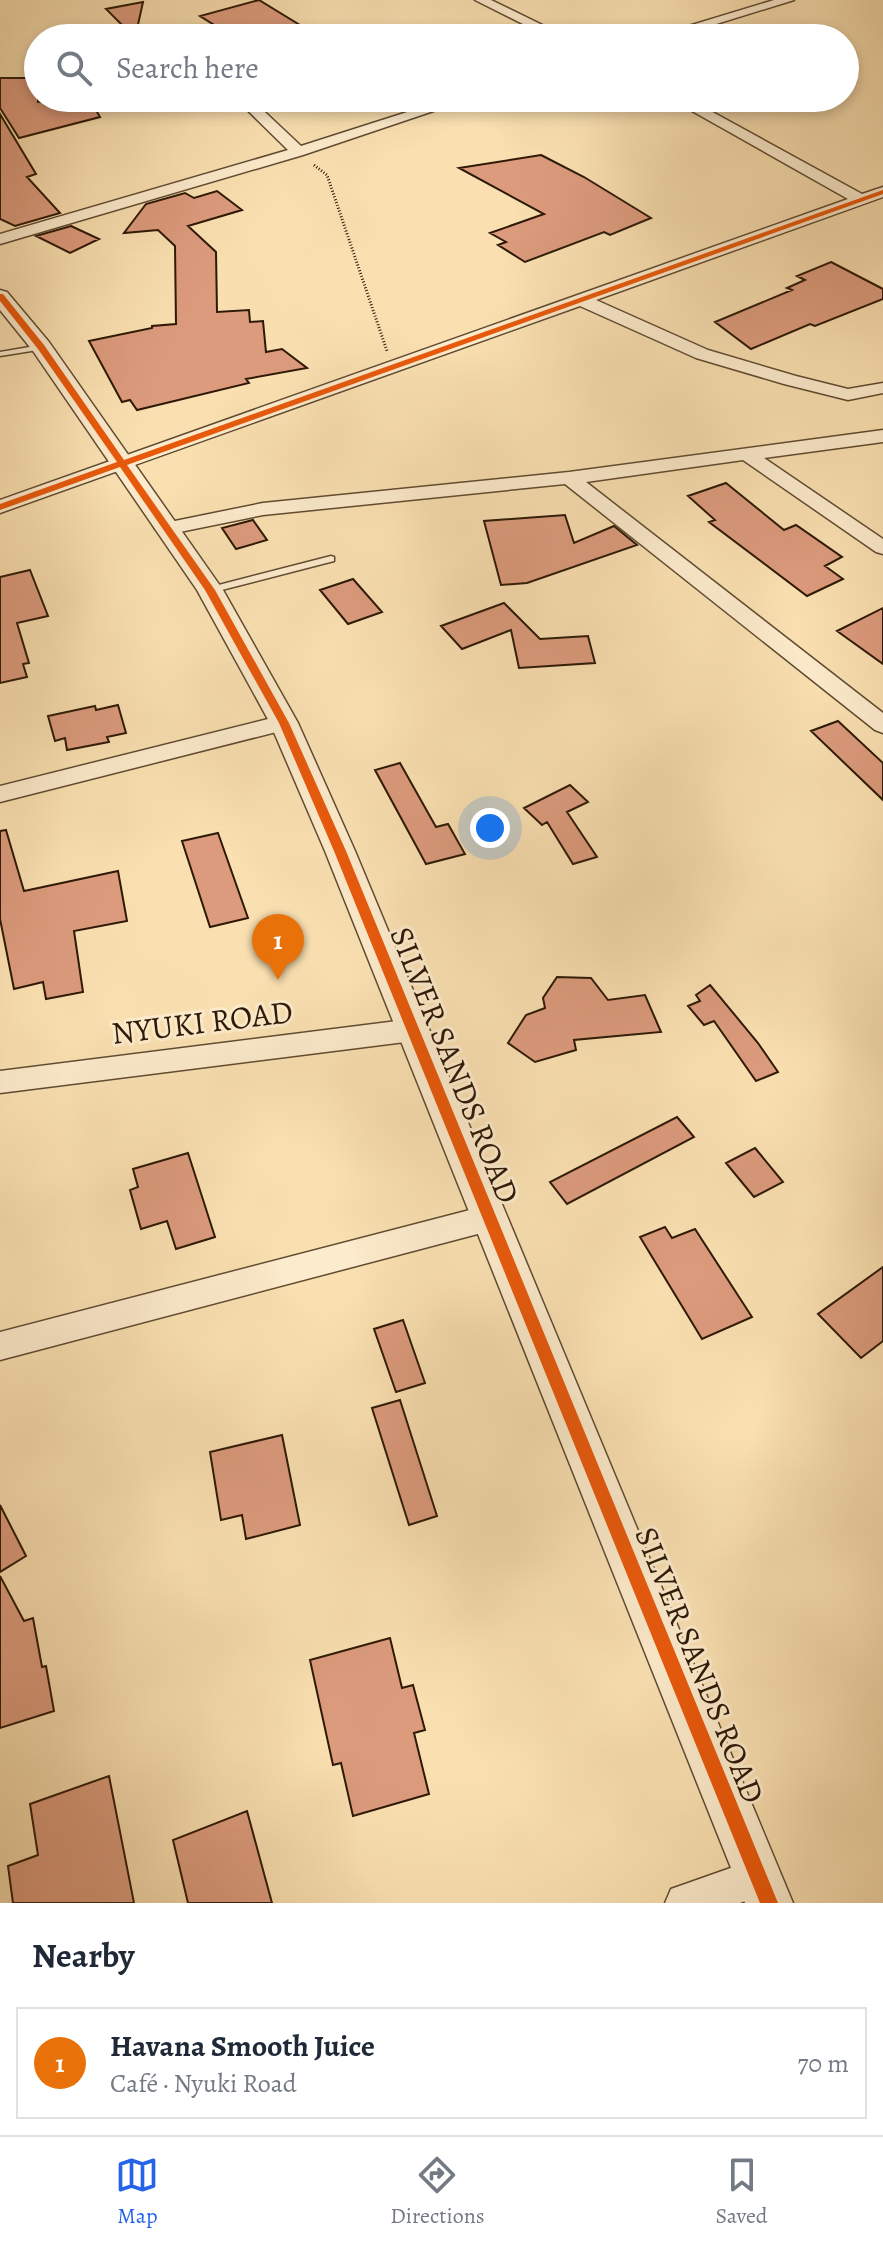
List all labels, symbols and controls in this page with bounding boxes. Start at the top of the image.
search box [24,24,859,112]
icon: search [52,46,96,90]
text: Search here [116,48,259,88]
your location [470,808,510,848]
pin: 1 [252,914,304,980]
street label: SILVER SANDS ROAD [379,920,531,1210]
street label: NYUKI ROAD [109,989,295,1055]
street label: SILVER SANDS ROAD [624,1520,776,1810]
text: Nearby [32,1932,135,1979]
text: Havana Smooth Juice [110,2026,375,2066]
text: 1 [55,2046,65,2081]
text: 70 m [797,2046,849,2081]
text: Café · Nyuki Road [110,2066,297,2101]
tab: Map [115,2153,159,2231]
tab: Directions [390,2153,485,2231]
tab: Saved [715,2153,768,2231]

